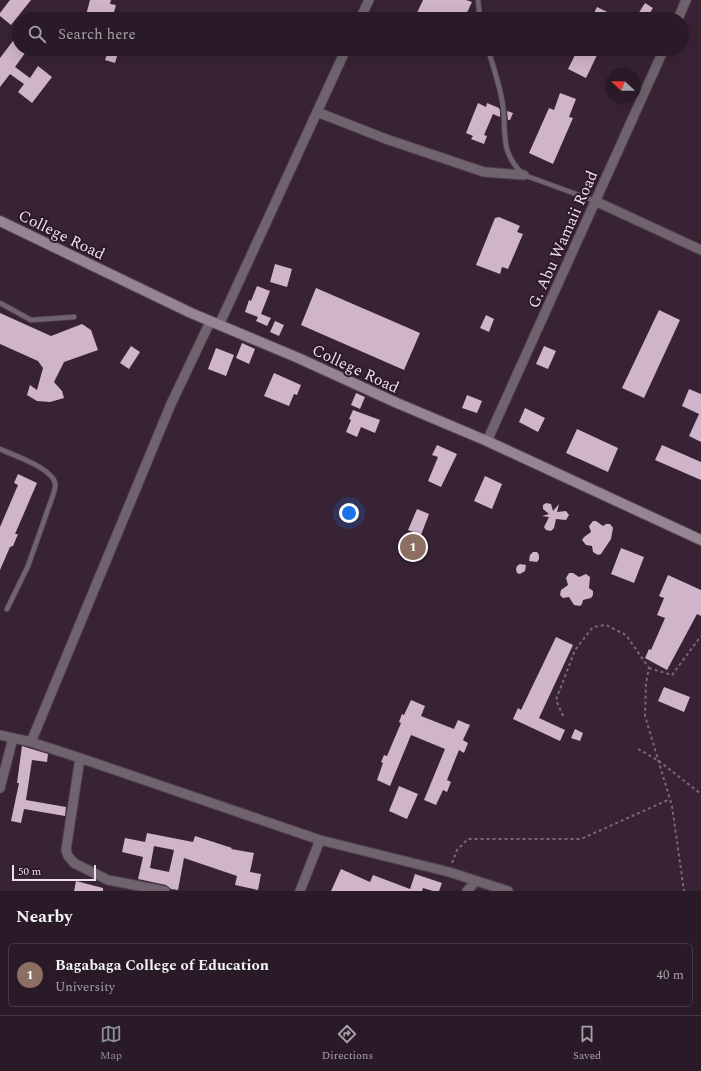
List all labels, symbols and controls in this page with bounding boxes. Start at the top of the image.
search box [12,12,689,56]
icon: search [26,23,48,45]
text: Search here [58,23,136,46]
north arrow [605,68,641,104]
street label: G. Abu Wamaii Road [522,167,604,312]
street label: College Road [14,204,109,266]
street label: College Road [308,338,403,400]
your location [339,503,359,523]
pin: 1 [400,532,426,562]
scale bar [12,863,96,882]
text: 50 m [18,863,41,880]
text: Nearby [16,904,72,930]
text: Bagabaga College of Education [55,954,269,977]
text: 1 [26,965,34,985]
text: 40 m [657,965,684,985]
text: University [55,977,115,997]
tab: Map [100,1023,122,1064]
tab: Directions [322,1023,373,1064]
tab: Saved [573,1023,601,1064]

